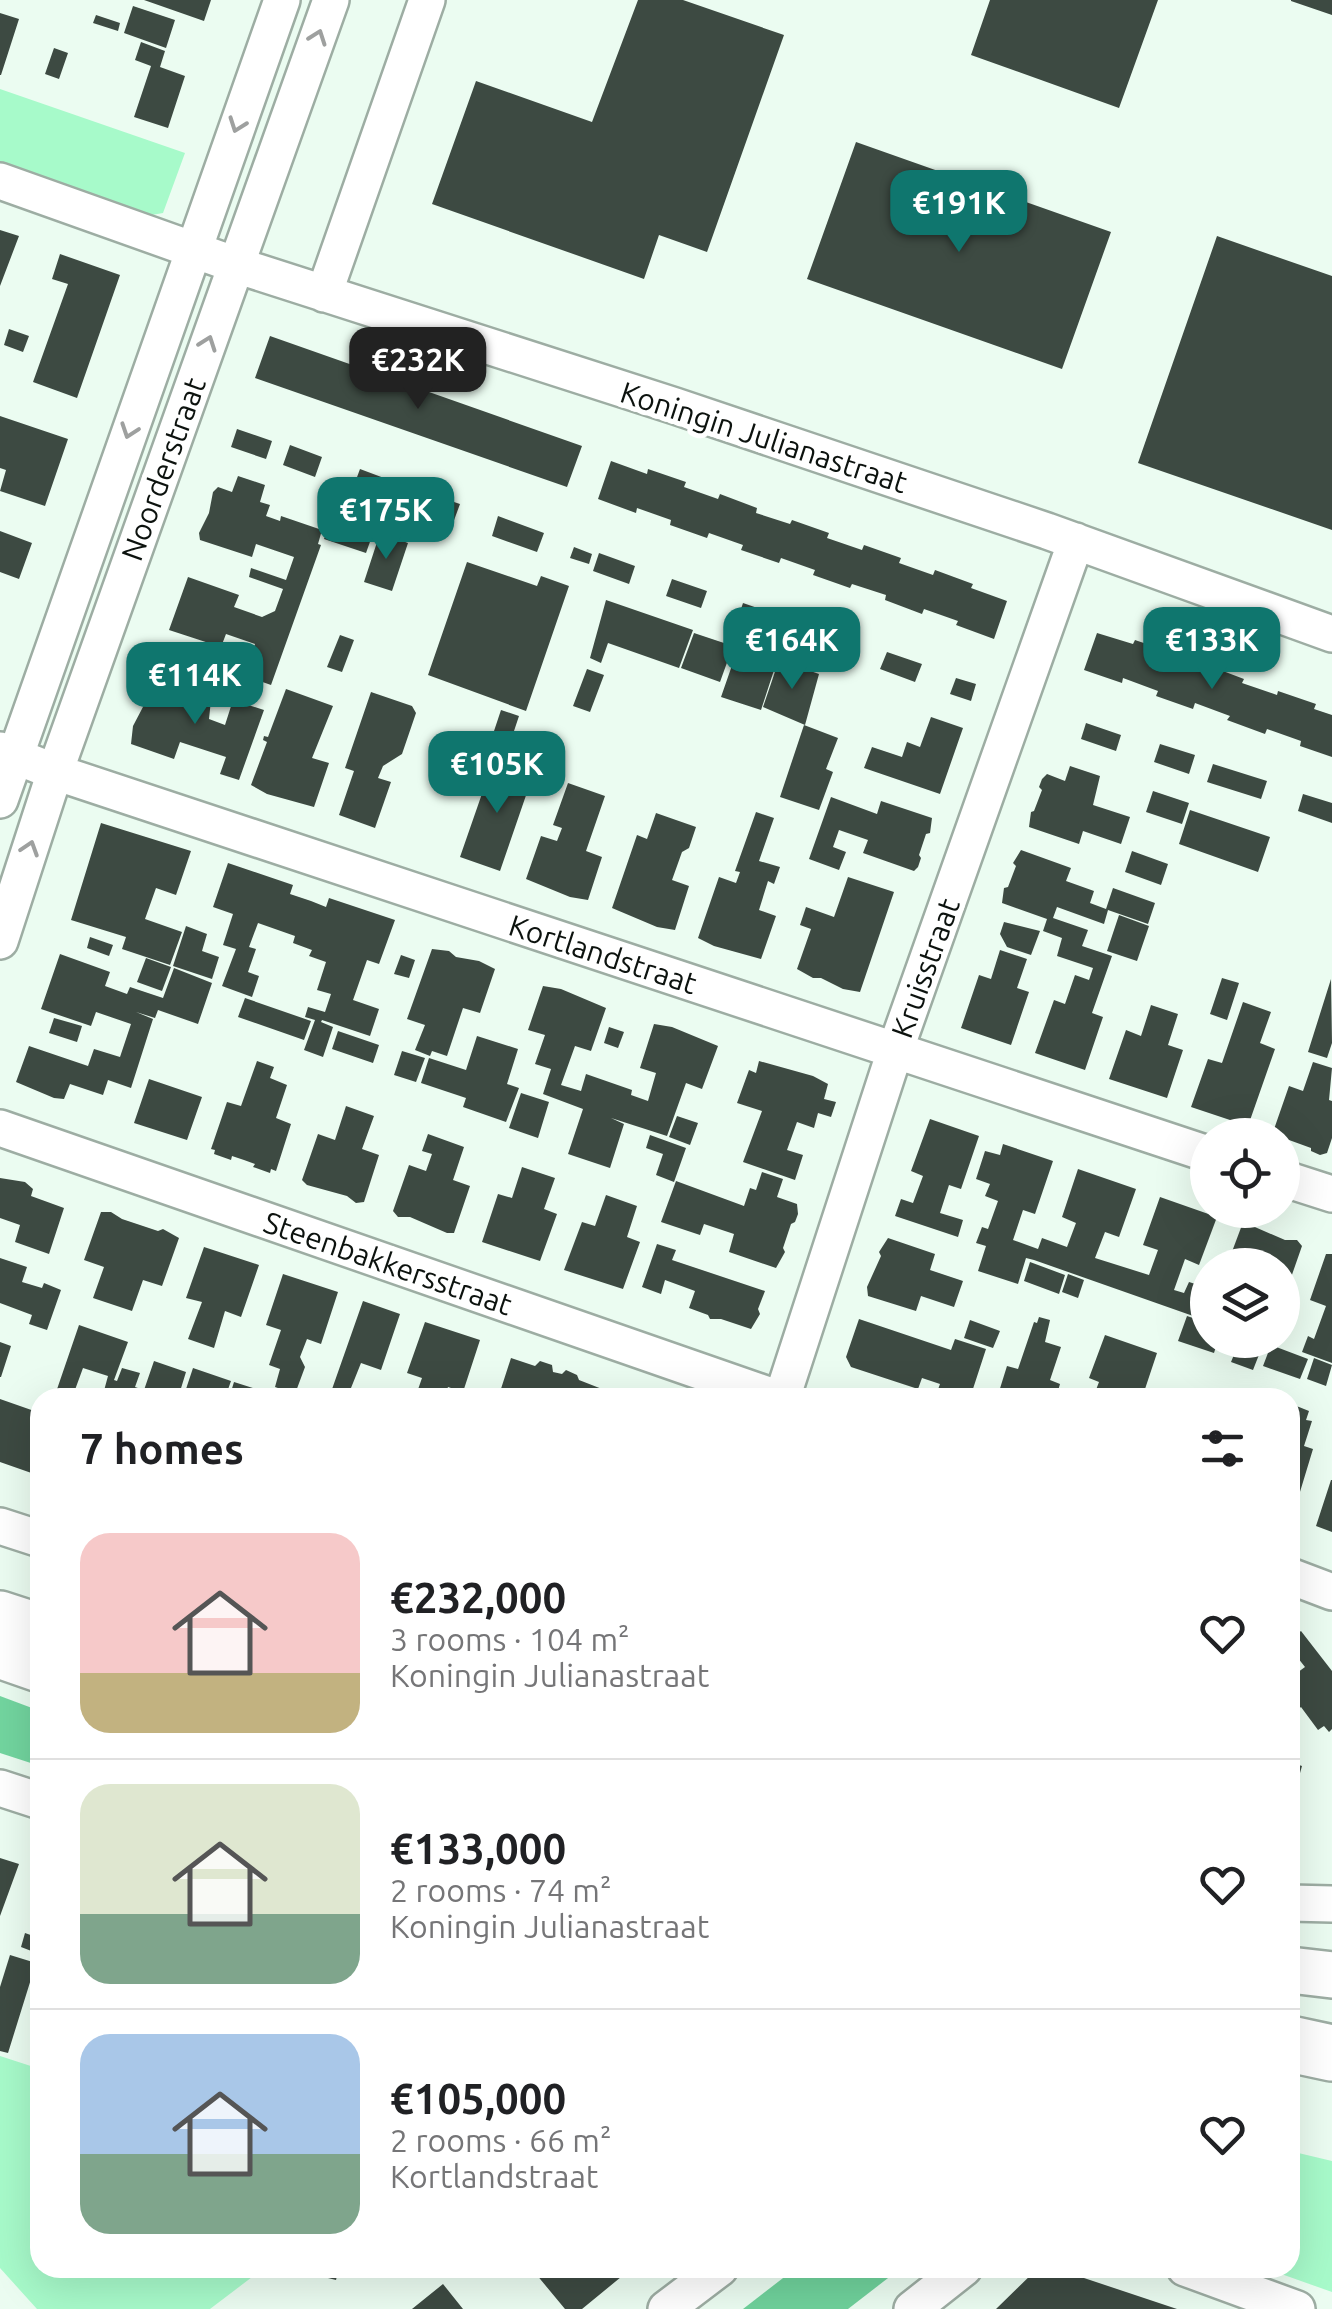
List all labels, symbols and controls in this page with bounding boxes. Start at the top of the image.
one-way arrow [306,30,326,47]
one-way arrow [228,115,249,132]
pin: €191K [889,170,1029,255]
text: €191K [912,184,1006,220]
pin: €232K [348,327,488,412]
one-way arrow [196,336,217,353]
text: €232K [371,341,465,377]
street label: Noorderstraat [114,373,212,565]
street label: Koningin Julianastraat [616,375,912,499]
one-way arrow [120,422,140,439]
pin: €175K [316,477,456,562]
text: €175K [339,491,433,527]
pin: €164K [722,607,862,692]
pin: €133K [1142,607,1282,692]
text: €164K [745,621,839,657]
text: €133K [1165,621,1259,657]
pin: €114K [125,642,265,727]
text: €114K [148,656,242,692]
pin: €105K [427,731,567,816]
text: €105K [450,745,544,781]
one-way arrow [19,840,39,857]
street label: Kruisstraat [884,893,966,1042]
street label: Kortlandstraat [505,908,701,1000]
map controls [1190,1118,1300,1358]
button: locate [1190,1118,1300,1228]
street label: Steenbakkersstraat [259,1205,517,1321]
button: layers [1190,1248,1300,1358]
icon: filters [1195,1421,1250,1476]
text: 7 homes [80,1425,244,1472]
icon: home [160,1573,280,1693]
text: €232,000 [390,1574,566,1621]
icon: heart [1195,1606,1250,1661]
text: 3 rooms · 104 m² [390,1621,630,1657]
text: Koningin Julianastraat [390,1657,709,1693]
icon: home [160,1824,280,1944]
text: €133,000 [390,1825,566,1872]
icon: heart [1195,1857,1250,1912]
text: 2 rooms · 74 m² [390,1872,611,1908]
text: Koningin Julianastraat [390,1908,709,1944]
icon: home [160,2074,280,2194]
text: €105,000 [390,2075,566,2122]
icon: heart [1195,2107,1250,2162]
text: 2 rooms · 66 m² [390,2122,611,2158]
text: Kortlandstraat [390,2158,598,2194]

